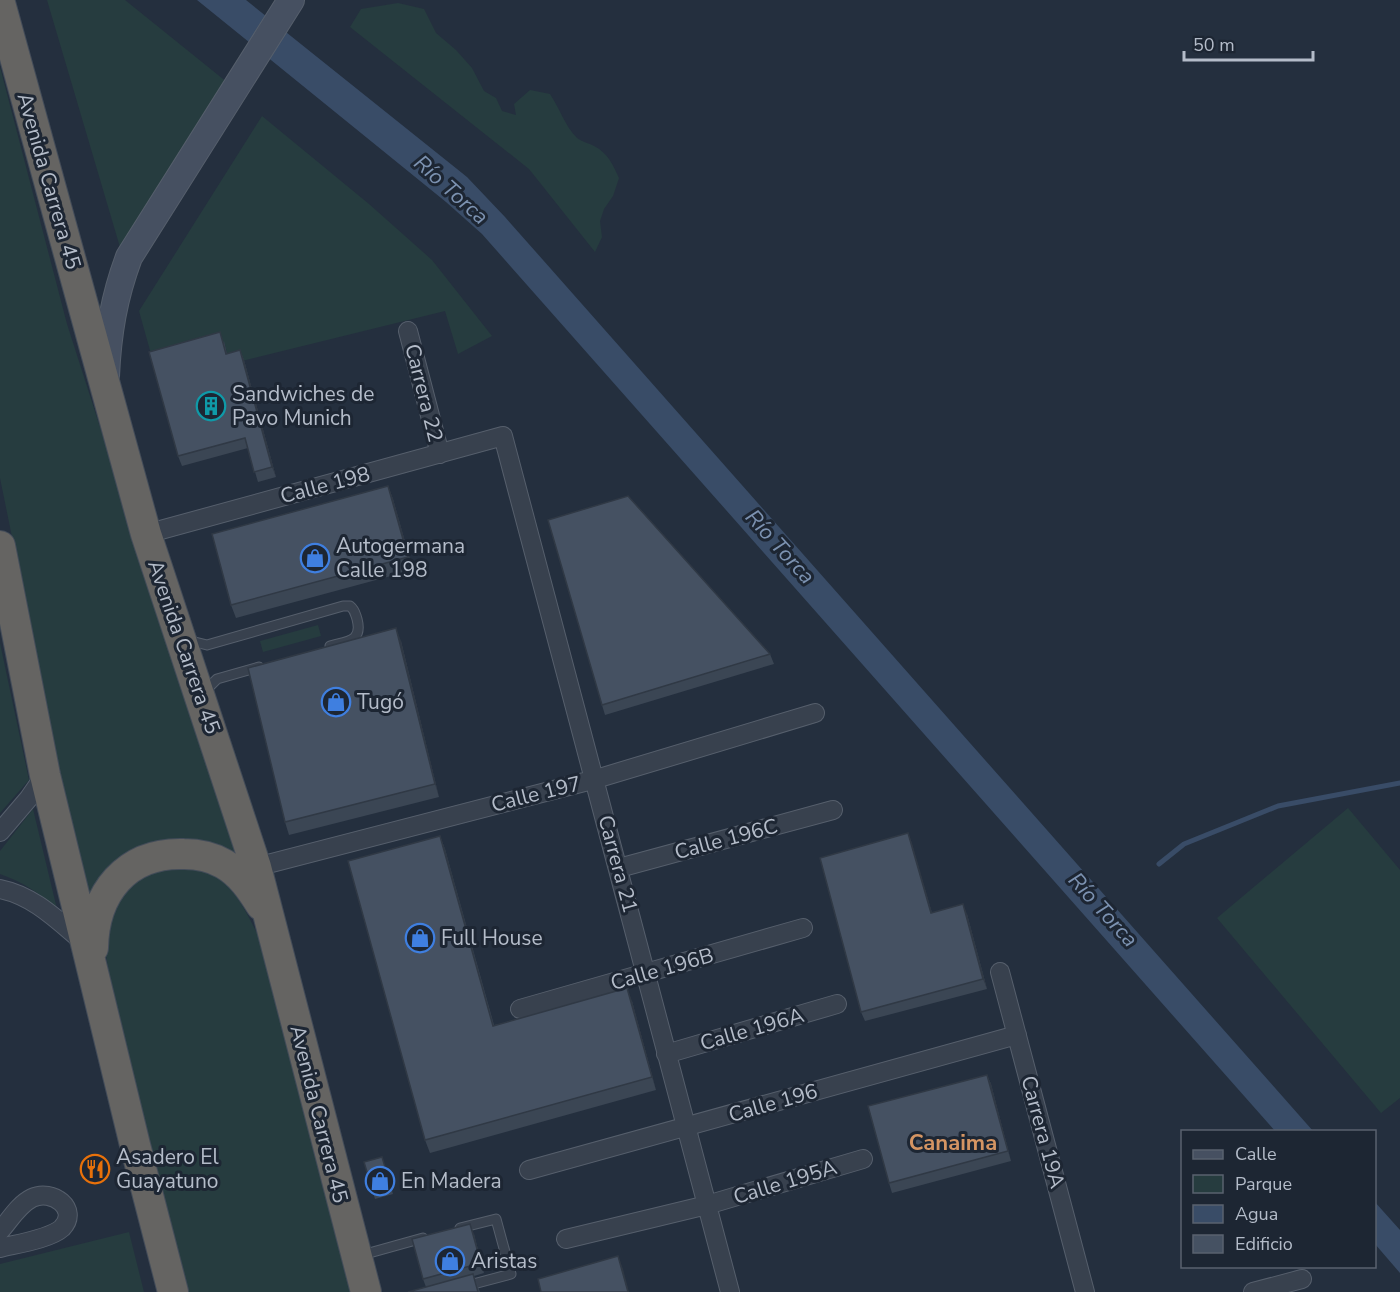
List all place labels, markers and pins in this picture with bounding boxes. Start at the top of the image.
place label: Sandwiches de Pavo Munich [232,380,375,432]
building icon: Sandwiches de Pavo Munich [195,390,227,422]
place label: Autogermana Calle 198 [336,532,465,584]
shop icon: Autogermana Calle 198 [299,542,331,574]
shop icon: Tugó [320,686,352,718]
place label: Tugó [357,688,404,716]
shop icon: Full House [404,922,436,954]
place label: Full House [441,924,543,952]
place label: Asadero El Guayatuno [116,1143,220,1195]
restaurant icon: Asadero El Guayatuno [79,1153,111,1185]
shop icon: En Madera [364,1165,396,1197]
place label: En Madera [401,1167,502,1195]
shop icon: Aristas [434,1245,466,1277]
place label: Aristas [471,1247,537,1275]

